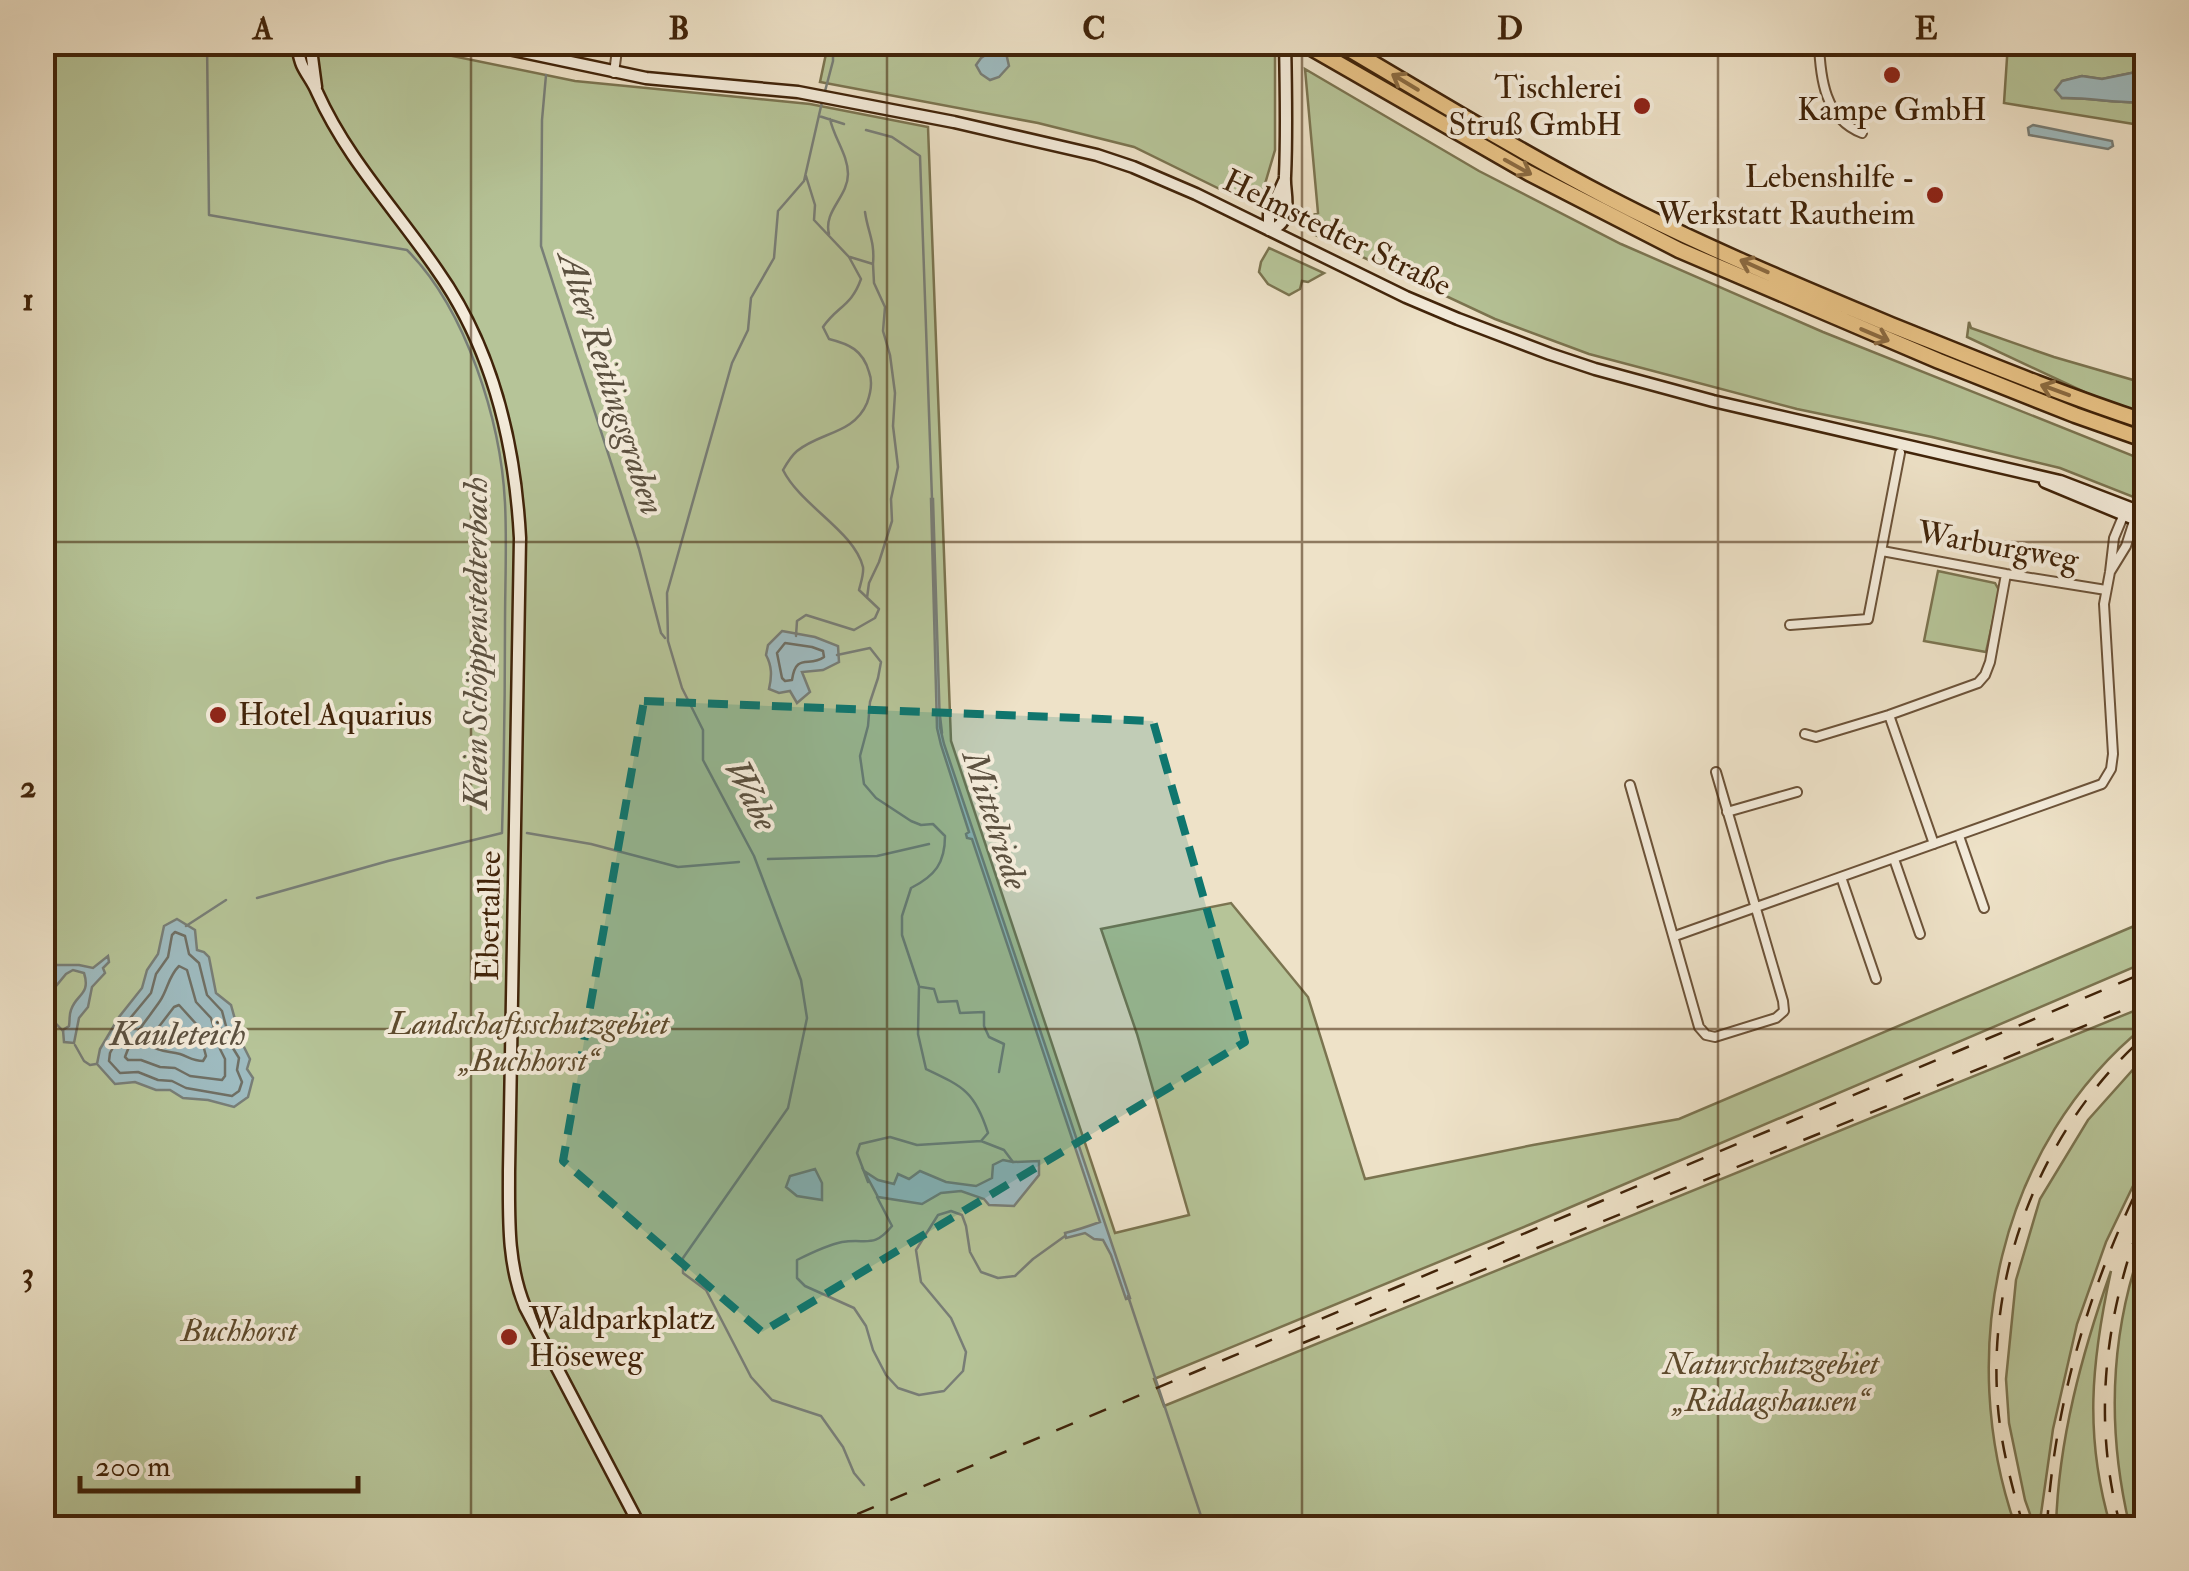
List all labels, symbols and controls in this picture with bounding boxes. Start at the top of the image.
text: A [251,9,274,49]
text: B [669,9,689,49]
text: C [1082,9,1106,49]
text: D [1497,9,1523,49]
text: E [1914,9,1938,49]
marker: Kampe GmbH [1881,64,1903,86]
place label: Tischlerei Struß GmbH [1448,68,1622,145]
one-way arrow [1391,72,1420,92]
place label: Kampe GmbH [1797,90,1987,130]
marker: Tischlerei Struß GmbH [1631,95,1653,117]
place label: Lebenshilfe - Werkstatt Rautheim [1656,157,1915,234]
one-way arrow [1503,158,1532,178]
street label: Helmstedter Straße [1216,160,1458,306]
marker: Lebenshilfe - Werkstatt Rautheim [1924,184,1946,206]
water label: Alter Reitlingsgraben [546,242,674,520]
one-way arrow [1739,256,1770,274]
text: 1 [22,280,34,320]
one-way arrow [1860,327,1890,345]
one-way arrow [2040,380,2071,398]
water label: Klein Schöppenstedterbach [454,477,498,811]
street label: Warburgweg [1913,512,2083,580]
place label: Hotel Aquarius [238,695,432,735]
marker: Hotel Aquarius [207,704,229,726]
water label: Mittelriede [951,743,1038,896]
water label: Wabe [714,752,788,839]
text: 2 [20,767,36,807]
street label: Ebertallee [468,850,510,982]
park label: Landschaftsschutzgebiet „Buchhorst“ [387,1004,671,1081]
water label: Kauleteich [108,1012,246,1056]
text: 3 [22,1254,34,1294]
place label: Waldparkplatz Höseweg [528,1299,715,1376]
park label: Buchhorst [179,1311,299,1351]
marker: Waldparkplatz Höseweg [498,1326,520,1348]
park label: Naturschutzgebiet „Riddagshausen“ [1661,1344,1881,1421]
scale bar [80,1431,358,1493]
text: 200 m [95,1448,171,1485]

